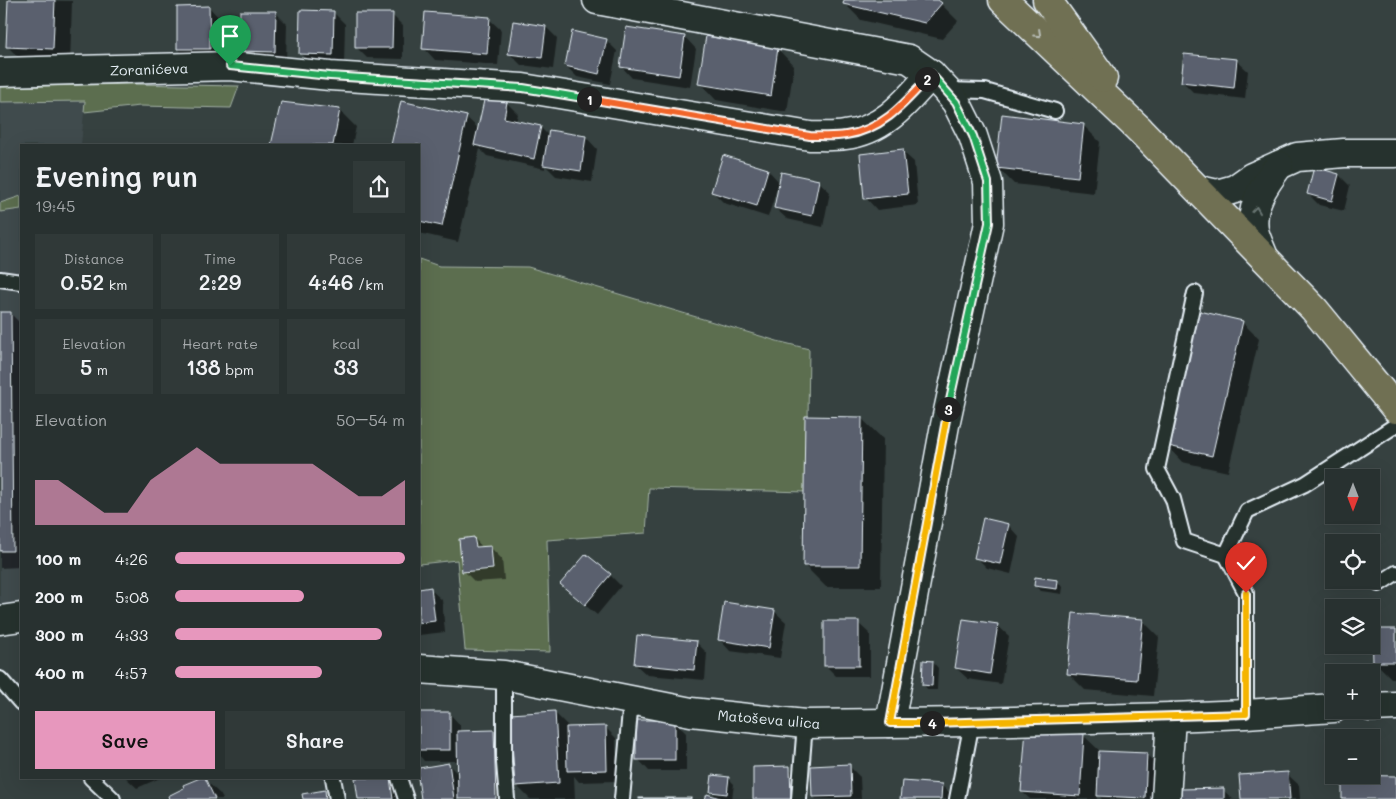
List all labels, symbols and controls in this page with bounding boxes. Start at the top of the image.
pin [209,15,251,66]
icon: arrive [216,22,244,50]
one-way arrow [1033,28,1042,37]
street label: Zoranićeva [109,58,189,80]
pin: 2 [914,66,940,92]
text: 2 [924,70,931,89]
pin: 1 [576,86,602,112]
text: 1 [586,90,593,109]
text: Evening run [35,158,198,194]
button: share [353,161,405,213]
text: 19:45 [35,195,75,216]
one-way arrow [1250,206,1261,214]
text: Distance [64,249,124,268]
text: Time [204,249,236,268]
text: Pace [329,249,363,268]
text: 0.52 [61,268,104,295]
text: 2:29 [199,268,241,295]
text: 4:46 [308,268,353,295]
text: km [104,275,127,294]
text: /km [353,275,384,294]
text: Elevation [63,334,125,353]
text: Heart rate [182,334,258,353]
text: kcal [332,334,360,353]
text: 5 [80,353,92,380]
text: 138 [186,353,221,380]
text: 33 [334,353,359,380]
text: m [92,360,108,379]
text: bpm [221,360,254,379]
pin: 3 [936,396,960,422]
text: 3 [944,400,953,419]
text: Elevation [35,409,107,430]
text: 50–54 m [336,409,405,430]
north arrow [1325,469,1380,524]
map controls [1325,469,1380,784]
button: locate [1325,534,1380,589]
pin [1225,542,1267,593]
text: 100 m [35,548,81,569]
text: 4:26 [115,548,148,569]
icon: check [1232,549,1260,577]
text: 200 m [35,586,83,607]
text: 5:08 [115,586,149,607]
button: layers [1325,599,1380,654]
text: 300 m [35,624,84,645]
text: 4:33 [115,624,148,645]
text: 400 m [35,662,84,683]
text: 4:57 [115,662,148,683]
button: + [1325,664,1380,719]
street label: Matoševa ulica [717,705,821,733]
pin: 4 [920,710,944,736]
button: Save [35,711,215,769]
button: Share [225,711,405,769]
text: 4 [928,714,937,733]
button: − [1325,729,1380,784]

